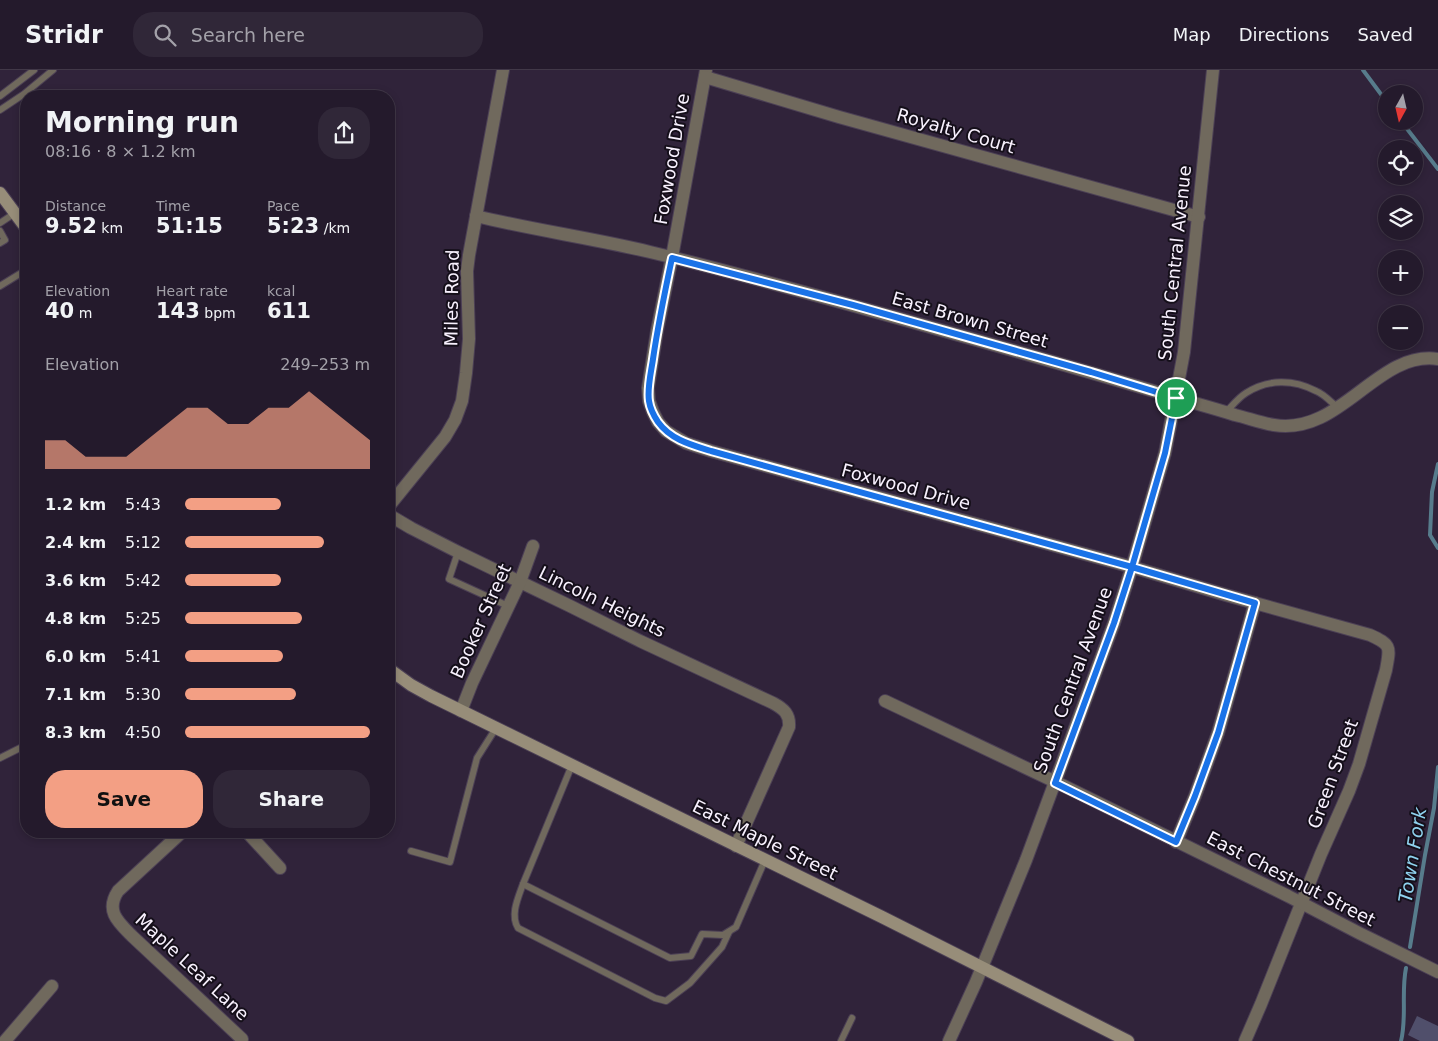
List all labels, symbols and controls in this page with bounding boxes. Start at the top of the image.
search box [133,12,483,57]
text: Stridr [25,21,103,49]
icon: search [151,21,179,49]
text: Search here [191,24,305,46]
text: Map [1173,24,1211,45]
text: Directions [1239,24,1329,45]
text: Saved [1357,24,1413,45]
north arrow [1378,85,1422,130]
map controls [1378,85,1423,350]
street label: Foxwood Drive [650,92,693,226]
street label: Royalty Court [894,104,1018,157]
text: Morning run [45,106,239,139]
button: share [318,107,370,159]
button: locate [1378,140,1423,185]
text: 08:16 · 8 × 1.2 km [45,142,196,161]
street label: South Central Avenue [1154,164,1195,362]
button: layers [1378,195,1423,240]
text: Distance [45,198,106,214]
text: Time [156,198,190,214]
text: Pace [267,198,300,214]
text: 9.52 [45,214,97,238]
text: 51:15 [156,214,223,238]
text: 5:23 [267,214,319,238]
text: km [97,220,123,236]
text: /km [319,220,350,236]
street label: Miles Road [440,249,463,347]
button: + [1378,250,1423,295]
text: Elevation [45,283,110,299]
text: Heart rate [156,283,228,299]
text: kcal [267,283,295,299]
street label: East Brown Street [890,287,1051,352]
text: 40 [45,299,74,323]
text: 143 [156,299,200,323]
text: 611 [267,299,311,323]
text: m [74,305,92,321]
text: bpm [200,305,236,321]
button: − [1378,305,1423,350]
text: Elevation [45,355,119,374]
text: 249–253 m [280,355,370,374]
pin [1155,377,1197,419]
icon: arrive [1162,384,1190,412]
street label: Foxwood Drive [839,459,973,514]
text: 1.2 km [45,495,106,514]
text: 5:43 [125,495,161,514]
text: 2.4 km [45,533,106,552]
text: 5:12 [125,533,161,552]
street label: Booker Street [446,560,515,681]
street label: Lincoln Heights [535,562,669,641]
text: 3.6 km [45,571,106,590]
text: 5:42 [125,571,161,590]
street label: South Central Avenue [1029,584,1116,776]
text: 4.8 km [45,609,106,628]
text: 5:25 [125,609,161,628]
text: 6.0 km [45,647,106,666]
text: 5:41 [125,647,161,666]
text: 7.1 km [45,685,106,704]
text: 5:30 [125,685,161,704]
street label: Green Street [1303,716,1362,831]
text: 8.3 km [45,723,106,742]
text: 4:50 [125,723,161,742]
button: Save [45,770,203,828]
button: Share [213,770,370,828]
street label: East Maple Street [689,795,841,884]
water label: Town Fork [1394,805,1431,904]
street label: East Chestnut Street [1203,827,1379,930]
street label: Maple Leaf Lane [131,909,253,1025]

